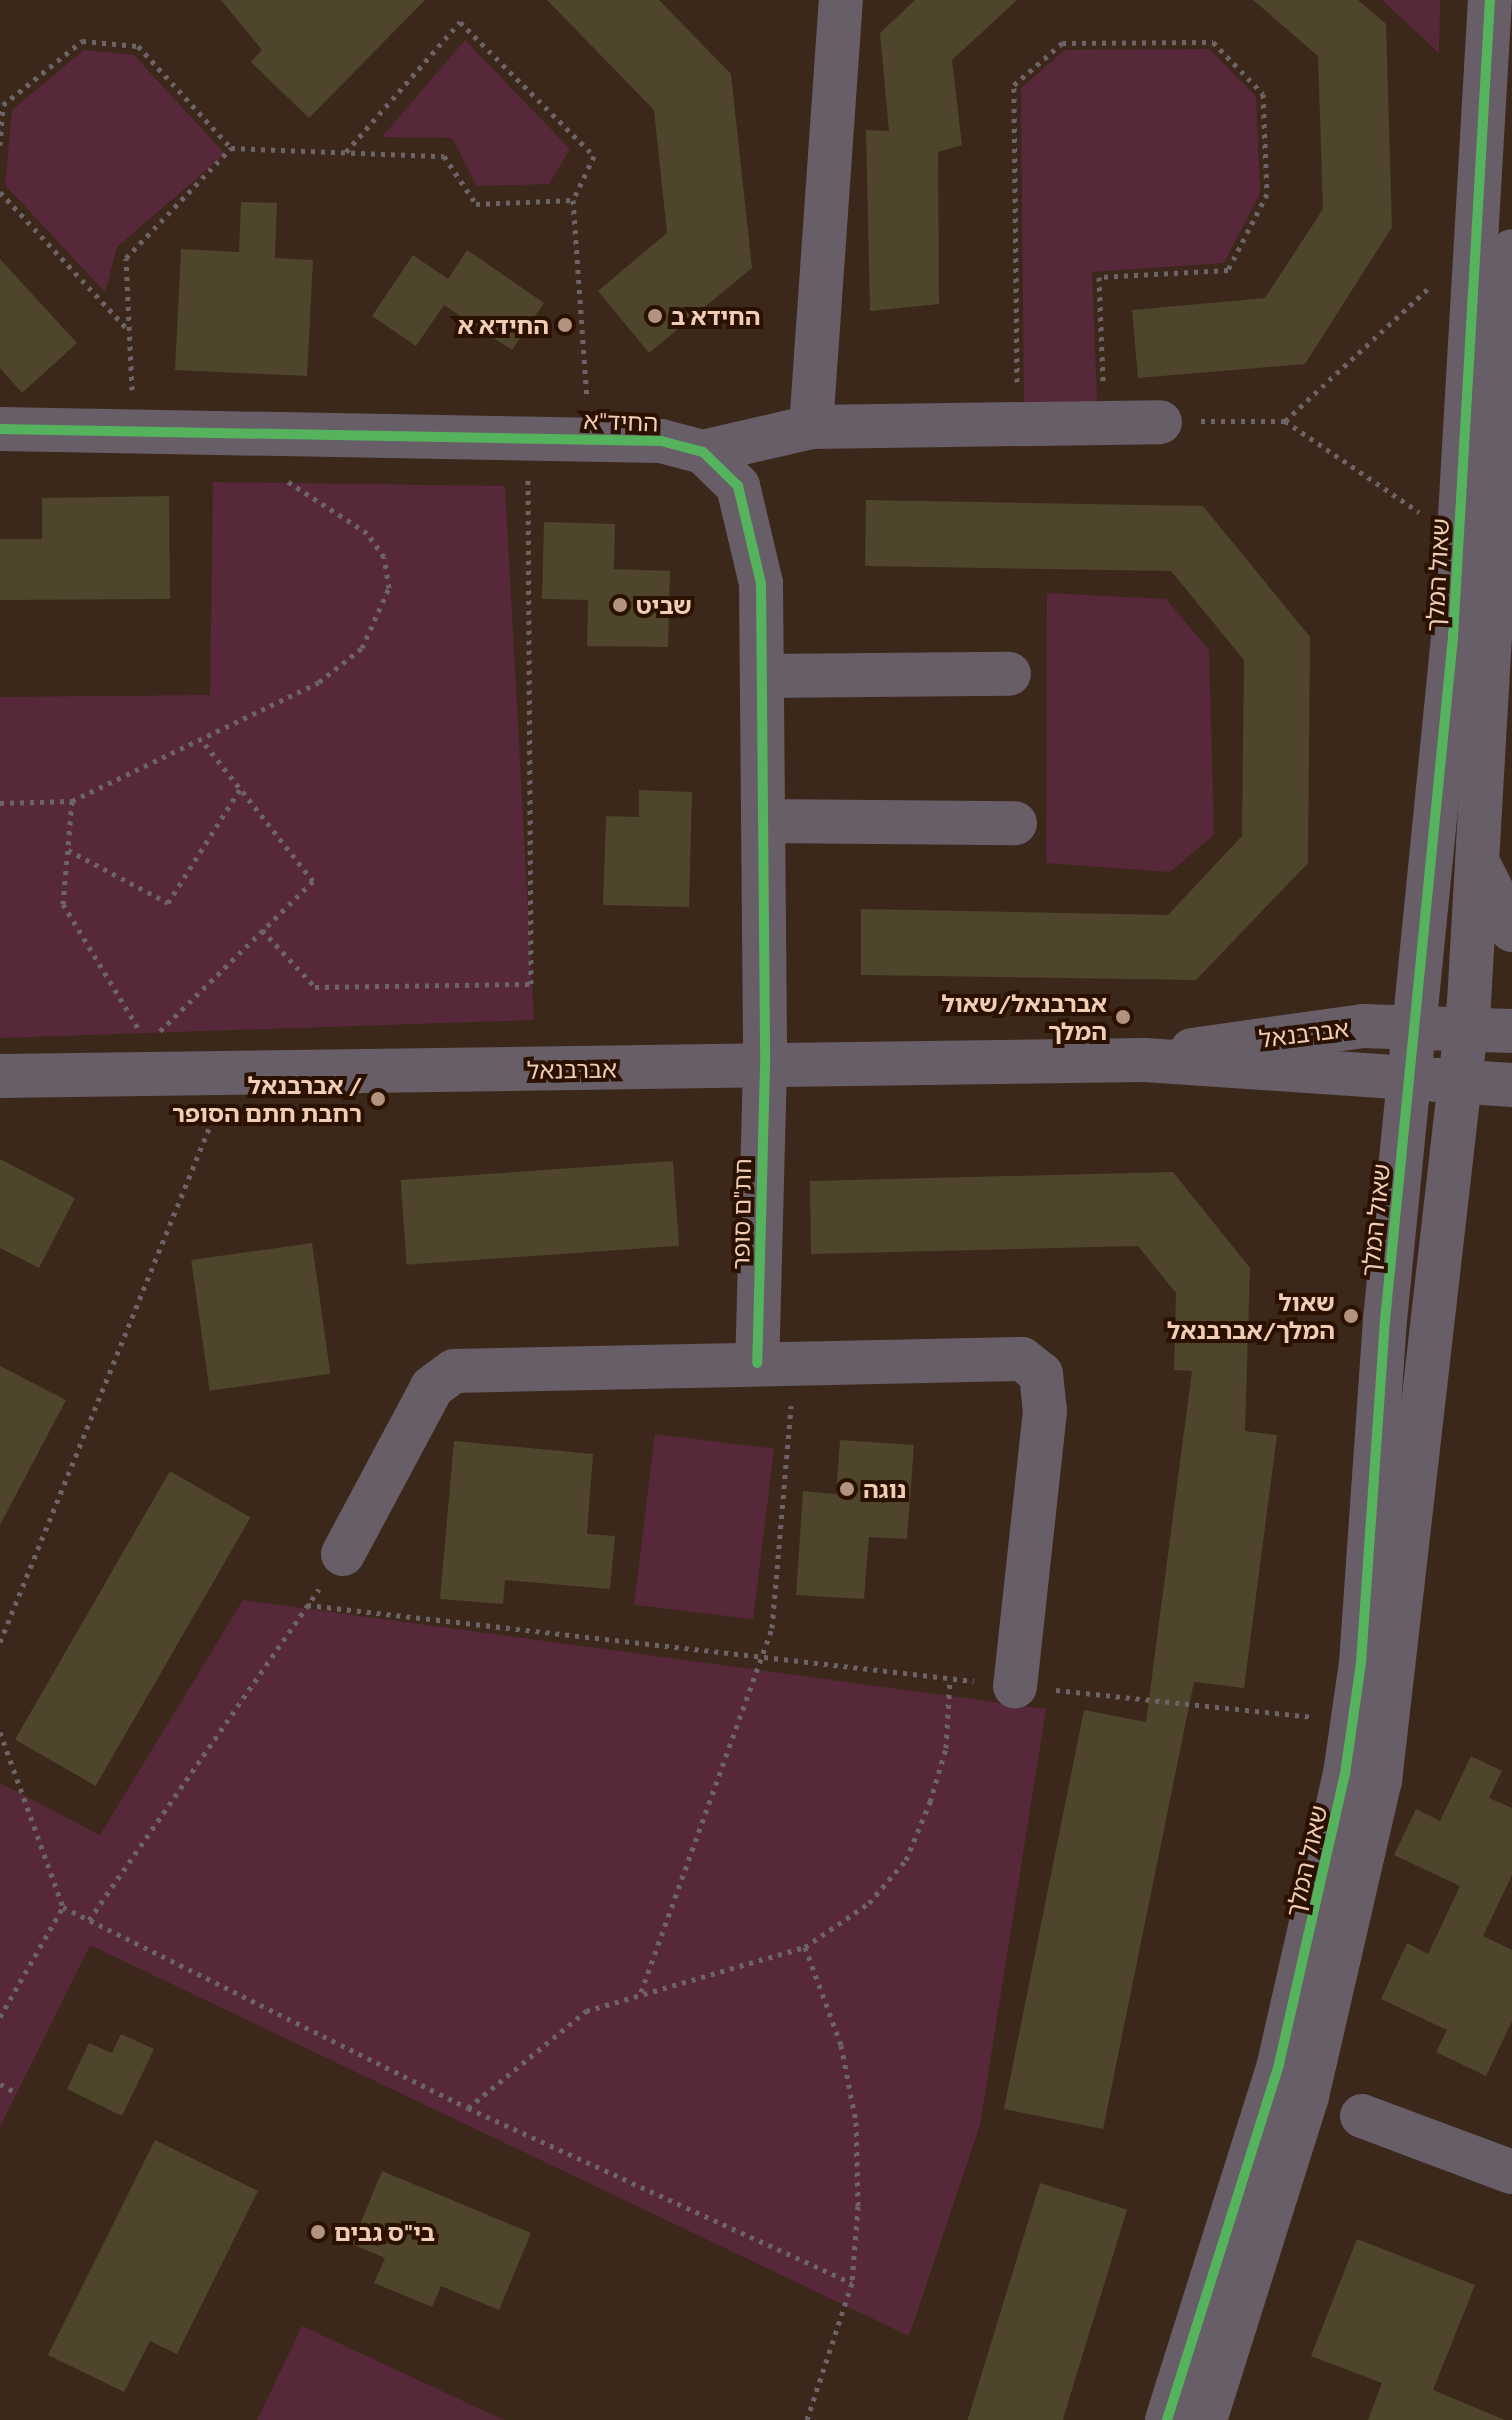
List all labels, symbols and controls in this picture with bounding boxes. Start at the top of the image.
place label: החידא ב [671,302,761,330]
marker: החידא ב [646,307,664,325]
place label: החידא א [457,311,549,339]
marker: החידא א [556,316,574,334]
street label: החיד"א [583,405,659,437]
street label: שאול המלך [1420,518,1454,632]
place label: שביט [636,591,692,619]
marker: שביט [611,596,629,614]
place label: אברבנאל/שאול המלך [941,989,1107,1045]
marker: אברבנאל/שאול המלך [1114,1008,1132,1026]
street label: אברבנאל [1257,1013,1351,1053]
street label: אברבנאל [527,1054,617,1084]
place label: אברבנאל / רחבת חתם הסופר [172,1071,362,1127]
marker: אברבנאל / רחבת חתם הסופר [369,1090,387,1108]
street label: חת"ם סופר [726,1158,756,1270]
street label: שאול המלך [1355,1162,1395,1278]
place label: שאול המלך/אברבנאל [1167,1288,1335,1344]
marker: שאול המלך/אברבנאל [1342,1307,1360,1325]
place label: נוגה [863,1475,906,1503]
marker: נוגה [838,1480,856,1498]
street label: שאול המלך [1279,1802,1333,1920]
place label: בי"ס גבים [334,2218,435,2246]
marker: בי"ס גבים [309,2223,327,2241]

